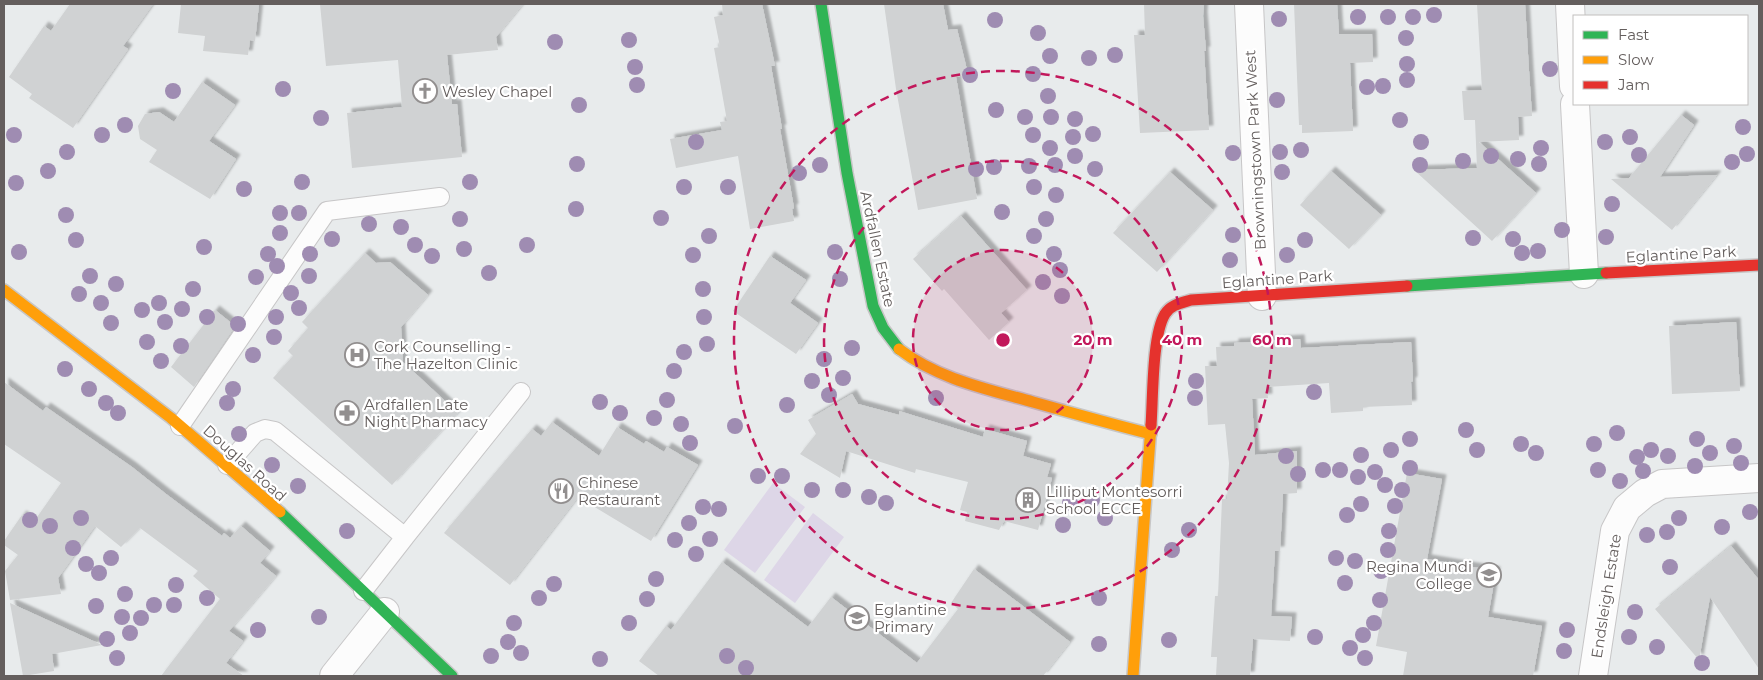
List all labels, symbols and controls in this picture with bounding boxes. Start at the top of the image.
legend [1573,15,1748,105]
text: Fast [1618,25,1649,44]
street label: Browningstown Park West [1240,50,1270,250]
text: Slow [1618,50,1654,69]
text: Jam [1617,75,1650,94]
church icon: Wesley Chapel [412,78,438,104]
place label: Wesley Chapel [442,82,552,101]
street label: Ardfallen Estate [856,189,900,309]
street label: Eglantine Park [1625,242,1737,266]
street label: Eglantine Park [1221,266,1333,292]
text: 20 m [1073,330,1113,349]
text: 40 m [1162,330,1202,349]
text: 60 m [1252,330,1292,349]
centre of rings [994,331,1012,349]
place label: Cork Counselling - The Hazelton Clinic [374,337,518,373]
hospital icon: Cork Counselling - The Hazelton Clinic [344,342,370,368]
place label: Ardfallen Late Night Pharmacy [364,395,488,431]
pharmacy icon: Ardfallen Late Night Pharmacy [334,400,360,426]
street label: Douglas Road [199,421,291,505]
place label: Chinese Restaurant [578,473,660,509]
restaurant icon: Chinese Restaurant [548,478,574,504]
place label: Lilliput Montesorri School ECCE [1046,482,1183,518]
building icon: Lilliput Montesorri School ECCE [1015,487,1041,513]
street label: Endsleigh Estate [1587,532,1625,660]
place label: Regina Mundi College [1366,557,1472,593]
school or university icon: Regina Mundi College [1476,562,1502,588]
place label: Eglantine Primary [874,600,947,636]
school or university icon: Eglantine Primary [844,605,870,631]

